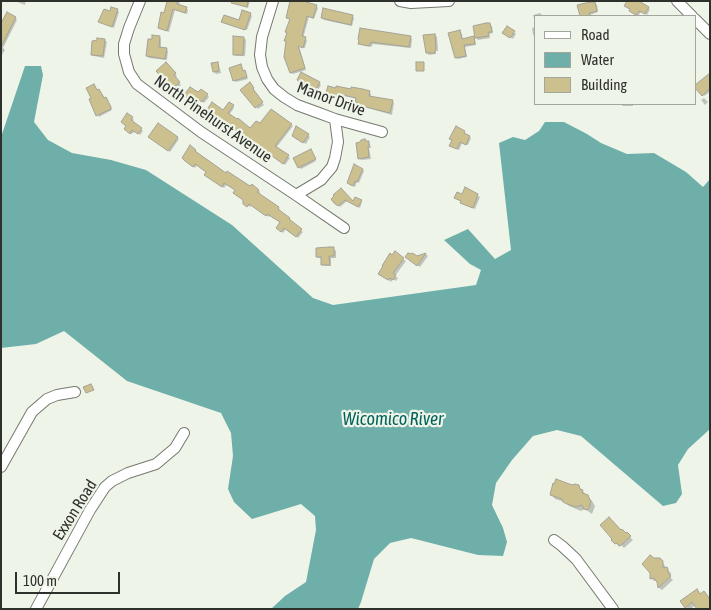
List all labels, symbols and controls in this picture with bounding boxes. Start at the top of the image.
legend [534,15,696,105]
text: Road [581,26,610,43]
text: Water [581,51,614,68]
street label: North Pinehurst Avenue [150,71,276,167]
text: Building [581,76,627,93]
street label: Manor Drive [294,78,368,120]
water label: Wicomico River [343,408,443,430]
street label: Exxon Road [49,476,101,544]
scale bar [18,562,122,594]
text: 100 m [23,572,57,589]

